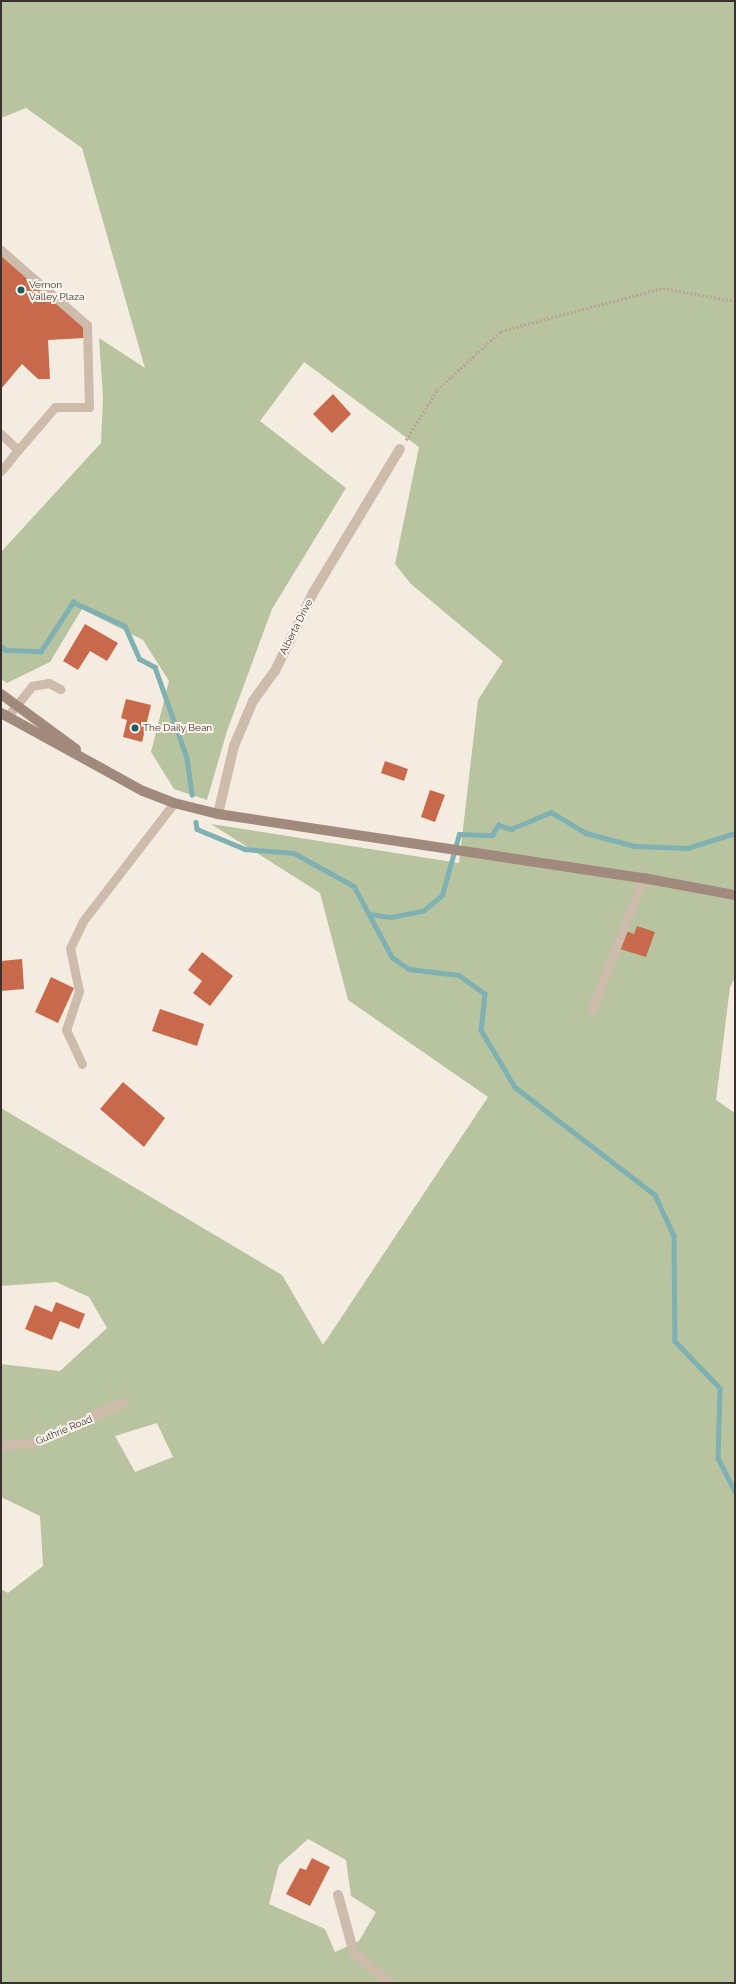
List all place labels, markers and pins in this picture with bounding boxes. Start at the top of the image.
place label: Vernon Valley Plaza [29,278,85,302]
marker: Vernon Valley Plaza [16,285,26,295]
place label: The Daily Bean [143,722,212,734]
marker: The Daily Bean [130,723,140,733]

